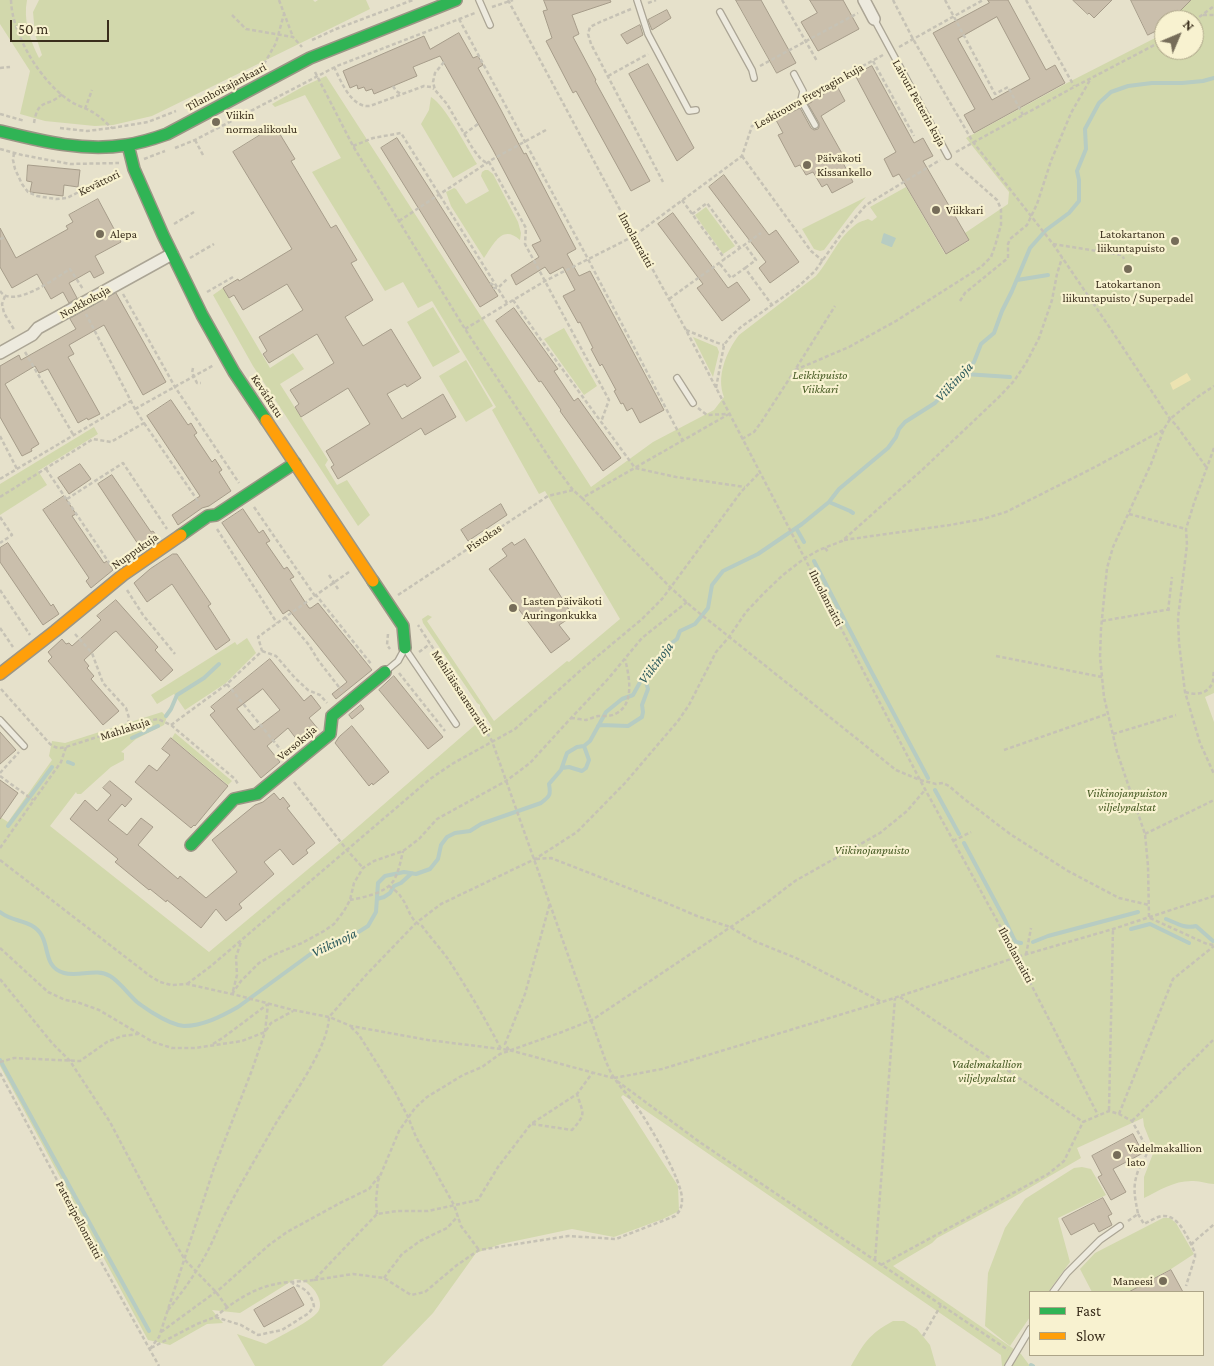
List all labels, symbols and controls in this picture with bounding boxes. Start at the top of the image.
scale bar [12,10,111,42]
north arrow [1154,10,1204,60]
text: N [1180,16,1198,34]
text: 50 m [18,21,48,37]
street label: Laivuri Petterin kuja [889,57,949,149]
street label: Tilanhoitajankaari [183,60,269,114]
street label: Leskirouva Freytagin kuja [752,60,866,132]
place label: Viikin normaalikoulu [226,108,297,136]
marker: Viikin normaalikoulu [210,116,222,128]
place label: Päiväkoti Kissankello [817,151,872,179]
marker: Päiväkoti Kissankello [801,159,813,171]
street label: Kevättori [76,167,122,199]
place label: Viikkari [946,203,983,217]
marker: Viikkari [930,204,942,216]
street label: Ilmolanraitti [615,210,657,270]
place label: Alepa [110,227,137,241]
place label: Latokartanon liikuntapuisto [1097,227,1165,255]
marker: Alepa [94,228,106,240]
marker: Latokartanon liikuntapuisto [1169,235,1181,247]
marker: Latokartanon liikuntapuisto / Superpadel [1122,263,1134,275]
place label: Latokartanon liikuntapuisto / Superpadel [1063,277,1193,305]
street label: Norkkokuja [57,282,113,322]
water label: Viikinoja [931,359,977,405]
park label: Leikkipuisto Viikkari [793,368,847,396]
street label: Kevätkatu [248,372,286,420]
street label: Pistokas [464,521,504,555]
street label: Nuppukuja [109,530,161,572]
street label: Ilmolanraitti [806,567,846,629]
place label: Lasten päiväkoti Auringonkukka [523,594,602,622]
marker: Lasten päiväkoti Auringonkukka [507,602,519,614]
water label: Viikinoja [635,639,677,687]
street label: Mehiläissaarenraitti [429,648,493,736]
street label: Mahlakuja [98,714,152,744]
street label: Versokuja [274,722,320,764]
park label: Viikinojanpuiston viljelypalstat [1087,786,1167,814]
park label: Viikinojanpuisto [835,843,909,857]
water label: Viikinoja [309,925,359,961]
street label: Ilmolanraitti [995,925,1037,985]
park label: Vadelmakallion viljelypalstat [952,1057,1022,1085]
place label: Vadelmakallion lato [1127,1141,1202,1169]
marker: Vadelmakallion lato [1111,1149,1123,1161]
street label: Patteripellonraitti [52,1179,106,1261]
place label: Maneesi [1113,1274,1153,1288]
marker: Maneesi [1157,1275,1169,1287]
legend [1029,1291,1204,1356]
text: Fast [1076,1303,1101,1319]
text: Slow [1076,1328,1105,1344]

